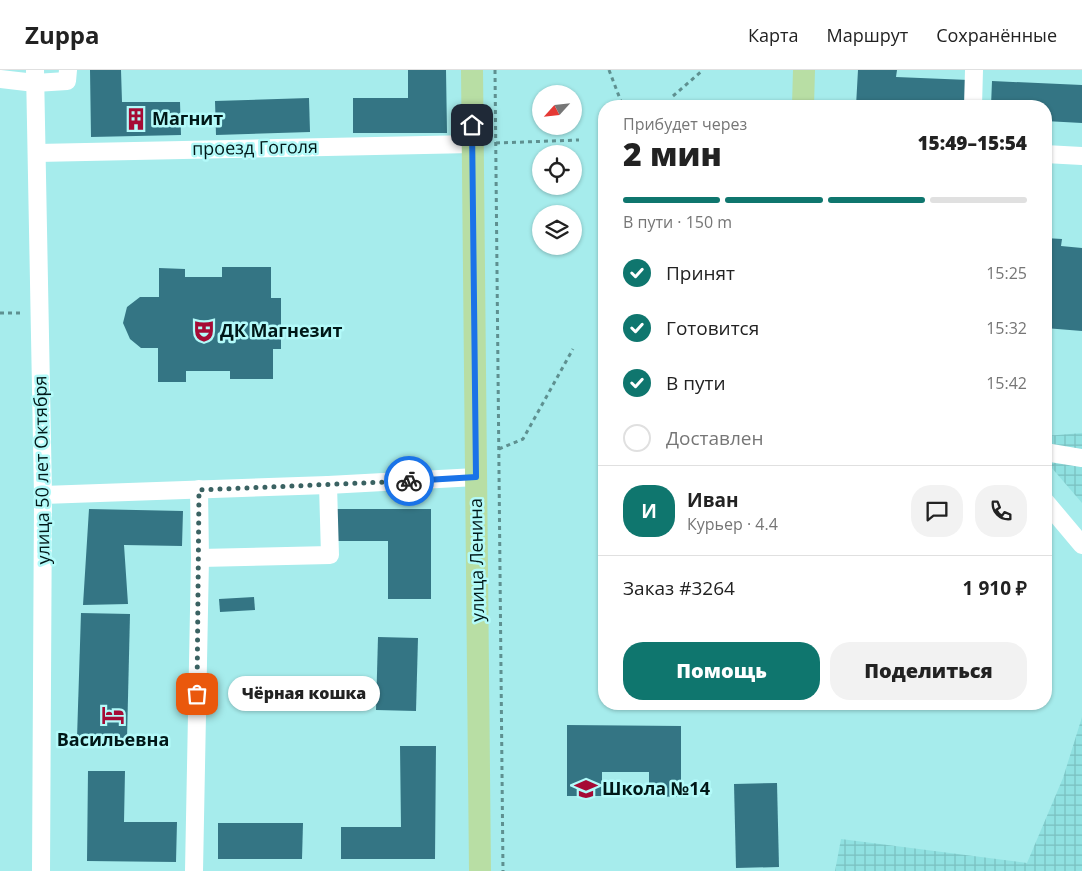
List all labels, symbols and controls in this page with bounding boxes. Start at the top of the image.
text: Zuppa [25,18,100,51]
text: Карта [748,23,798,47]
text: Маршрут [826,23,908,47]
text: Сохранённые [936,23,1057,47]
north arrow [532,85,582,135]
map controls [532,85,582,255]
pin [451,104,493,146]
building icon: Магнит [123,106,149,132]
place label: Магнит [152,106,223,130]
icon: home [458,111,486,139]
text: Прибудет через [623,113,747,135]
text: 15:49–15:54 [917,130,1027,156]
text: 2 мин [623,132,722,175]
street label: проезд Гоголя [192,134,318,160]
button: locate [532,145,582,195]
button: layers [532,205,582,255]
text: В пути · 150 m [623,211,732,233]
icon: check [623,259,651,287]
text: Принят [666,260,735,286]
text: 15:25 [986,262,1027,284]
icon: check [623,314,651,342]
text: Готовится [666,315,759,341]
text: 15:32 [986,317,1027,339]
theatre icon: ДК Магнезит [191,318,217,344]
place label: ДК Магнезит [220,318,342,342]
icon: check [623,369,651,397]
text: В пути [666,370,726,396]
text: 15:42 [986,372,1027,394]
street label: улица 50 лет Октября [27,375,55,565]
text: Доставлен [666,425,764,451]
courier [384,456,434,506]
icon: bike [395,467,423,495]
button: chat [911,485,963,537]
button: phone [975,485,1027,537]
text: Иван [687,487,739,513]
street label: улица Ленина [463,498,489,622]
text: И [641,498,657,524]
text: Курьер · 4.4 [687,513,778,535]
text: Заказ #3264 [623,575,735,601]
text: 1 910 ₽ [963,575,1027,601]
button: Помощь [623,642,820,700]
button: Поделиться [830,642,1027,700]
pin [176,673,218,715]
callout: Чёрная кошка [227,676,380,712]
icon: bag [183,680,211,708]
text: Чёрная кошка [242,682,366,704]
hotel icon: Васильевна [100,702,126,728]
place label: Васильевна [57,727,169,751]
school or university icon: Школа №14 [573,776,599,802]
place label: Школа №14 [602,776,710,800]

